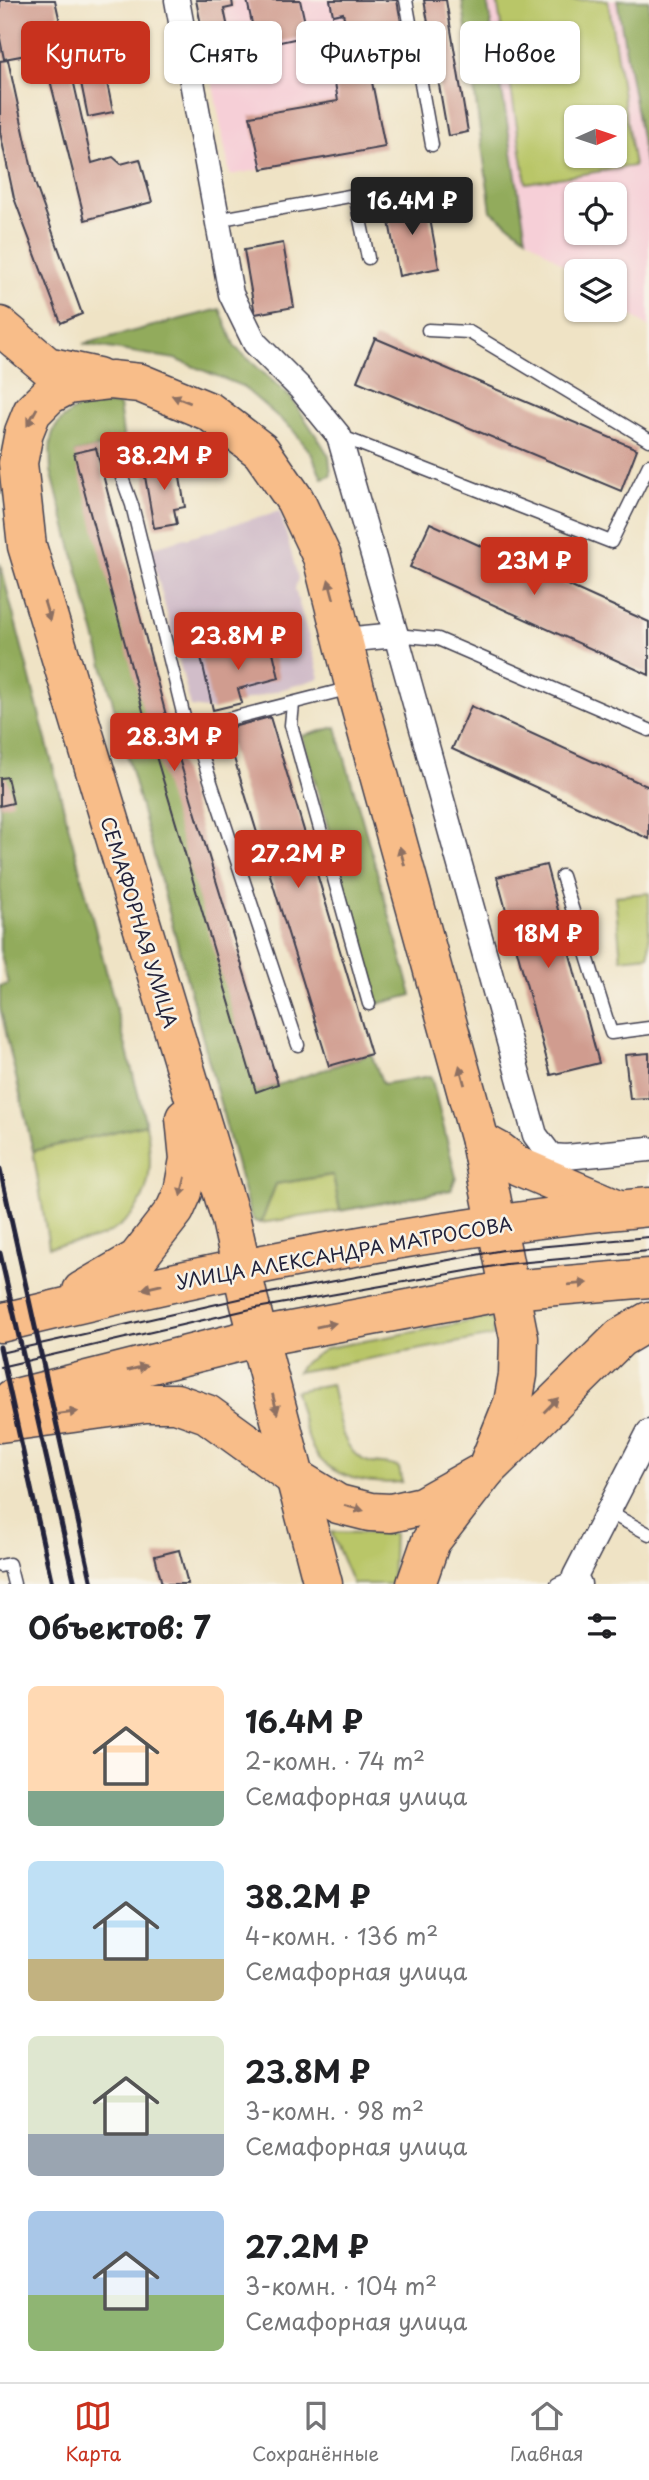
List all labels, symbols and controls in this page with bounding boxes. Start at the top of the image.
chip: Купить [21,21,150,84]
chip: Снять [164,21,282,84]
chip: Фильтры [296,21,446,84]
chip: Новое [460,21,580,84]
north arrow [564,105,626,168]
map controls [564,105,627,322]
pin: 16.4M ₽ [347,177,477,237]
text: 16.4M ₽ [367,182,457,217]
button: locate [564,182,627,245]
button: layers [564,259,627,322]
one-way arrow [171,393,191,405]
one-way arrow [26,407,38,426]
pin: 38.2M ₽ [99,433,229,492]
text: 38.2M ₽ [116,437,212,472]
pin: 23M ₽ [485,538,583,597]
text: 23M ₽ [497,542,571,577]
one-way arrow [325,578,336,600]
one-way arrow [42,601,52,622]
pin: 23.8M ₽ [173,612,303,672]
text: 23.8M ₽ [190,617,286,652]
pin: 28.3M ₽ [109,714,239,773]
text: 28.3M ₽ [126,718,222,753]
street label: СЕМАФОРНАЯ УЛИЦА [94,813,186,1031]
pin: 27.2M ₽ [233,830,363,890]
text: 27.2M ₽ [251,835,345,870]
one-way arrow [396,845,406,866]
pin: 18M ₽ [499,911,597,970]
text: 18M ₽ [514,915,582,950]
one-way arrow [456,1064,467,1086]
one-way arrow [177,1176,188,1198]
street label: УЛИЦА АЛЕКСАНДРА МАТРОСОВА [174,1209,514,1295]
one-way arrow [567,1278,589,1289]
one-way arrow [141,1282,163,1293]
one-way arrow [315,1319,337,1330]
one-way arrow [127,1362,149,1373]
one-way arrow [270,1393,281,1415]
one-way arrow [542,1397,559,1413]
one-way arrow [57,1408,79,1419]
one-way arrow [344,1503,366,1514]
text: Объектов: 7 [28,1604,211,1649]
icon: filters [583,1607,621,1645]
text: 16.4M ₽ [245,1698,363,1743]
icon: home [84,1714,168,1798]
text: 2-комн. · 74 m² [245,1743,425,1778]
text: Семафорная улица [245,1778,467,1813]
text: 38.2M ₽ [245,1873,370,1918]
icon: home [84,1889,168,1973]
text: 4-комн. · 136 m² [245,1918,438,1953]
text: Семафорная улица [245,1953,467,1988]
text: 23.8M ₽ [245,2048,370,2093]
icon: home [84,2064,168,2148]
text: 3-комн. · 98 m² [245,2093,424,2128]
text: Семафорная улица [245,2128,467,2163]
text: 27.2M ₽ [245,2223,369,2268]
icon: home [84,2239,168,2323]
text: 3-комн. · 104 m² [245,2268,437,2303]
text: Семафорная улица [245,2303,467,2338]
tab: Карта [65,2397,121,2467]
tab: Сохранённые [252,2397,379,2467]
tab: Главная [510,2397,584,2467]

